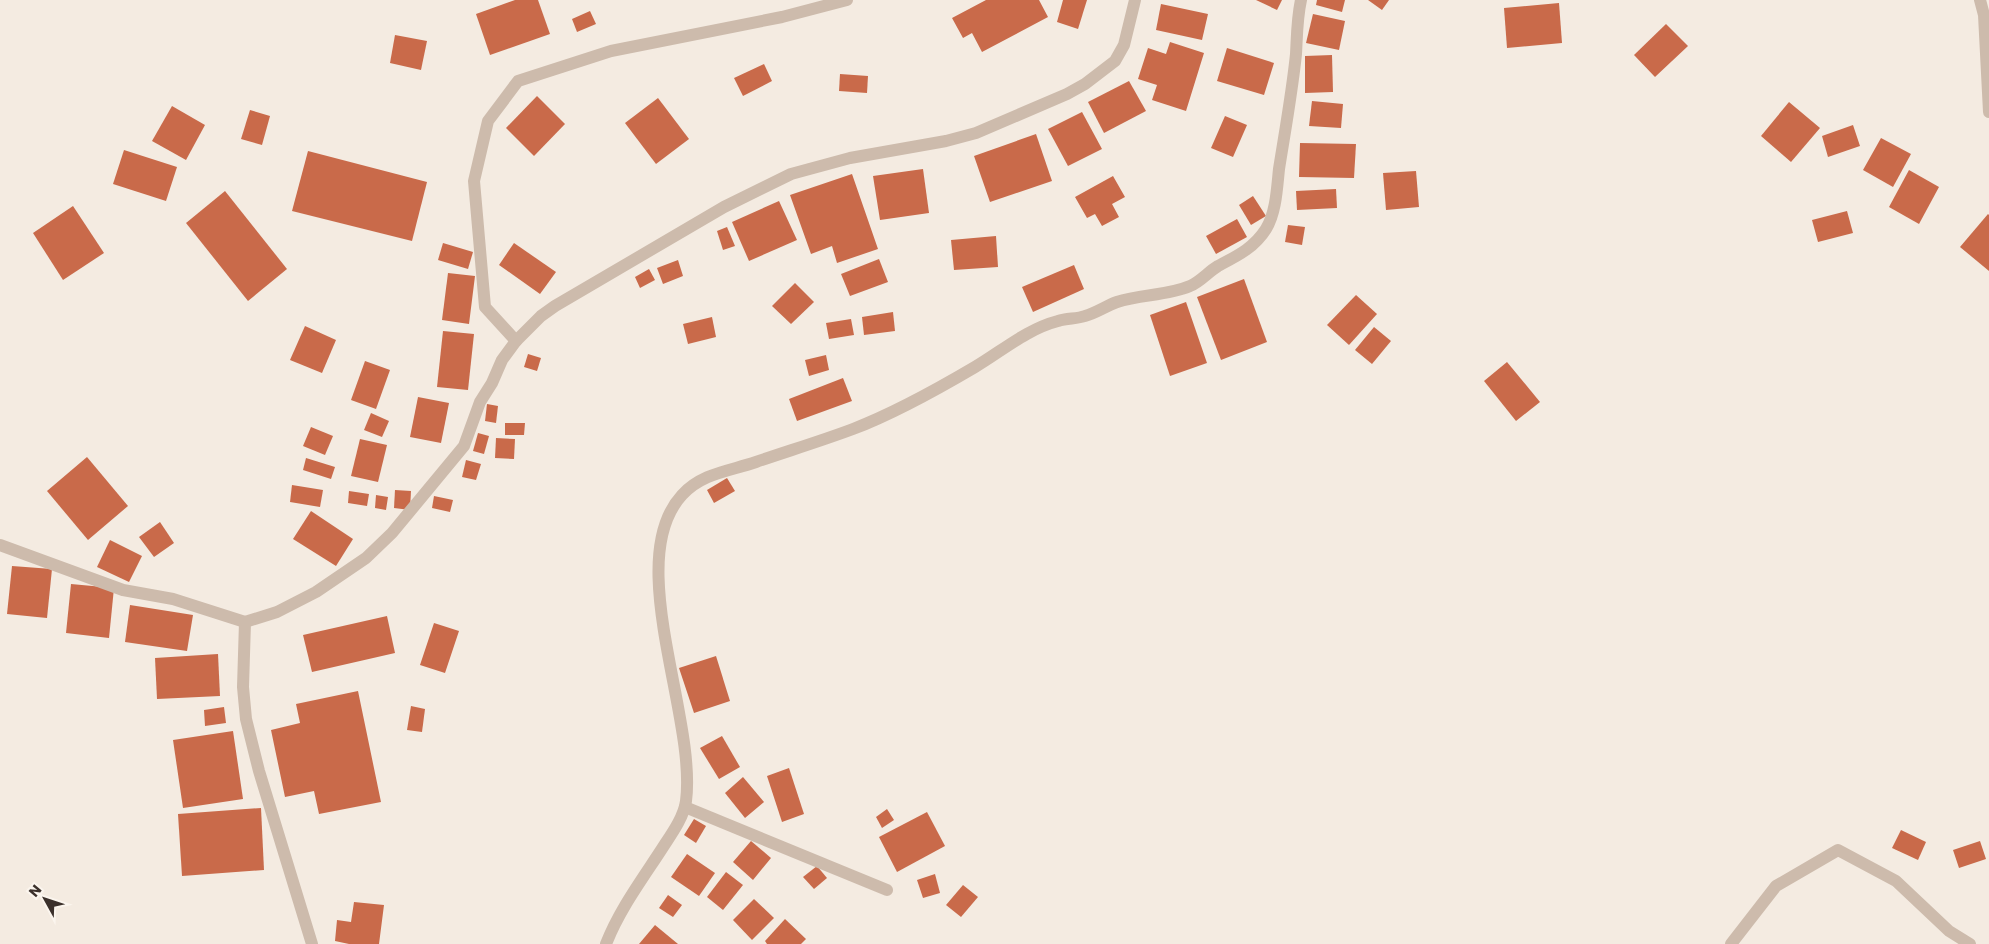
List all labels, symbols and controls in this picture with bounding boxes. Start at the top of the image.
north arrow [20,874,70,924]
text: N [24,880,46,901]

